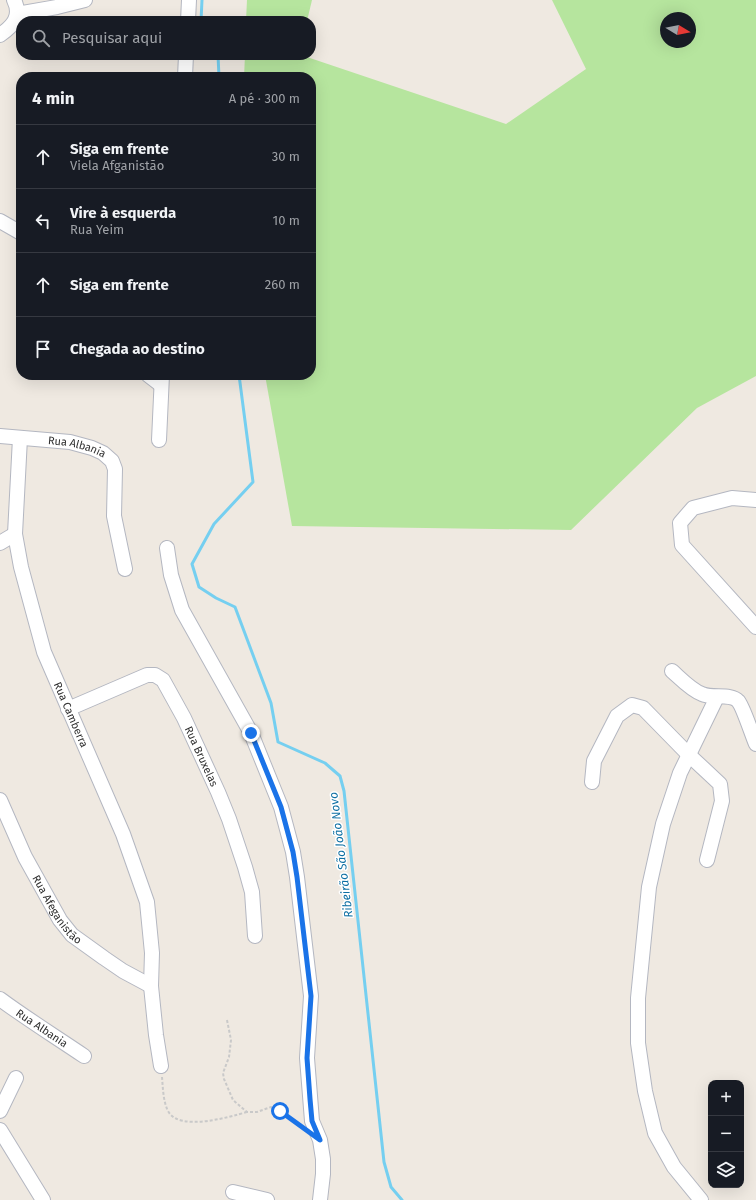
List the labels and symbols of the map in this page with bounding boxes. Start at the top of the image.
north arrow [660,12,696,48]
street label: Rua Albania [48,434,108,460]
street label: Rua Camberra [51,680,91,749]
street label: Rua Bruxelas [182,724,221,788]
route end [242,724,260,742]
water label: Ribeirão São João Novo [326,791,356,919]
street label: Rua Afeganistão [30,873,84,947]
street label: Rua Albania [14,1006,70,1050]
route start [271,1102,289,1120]

